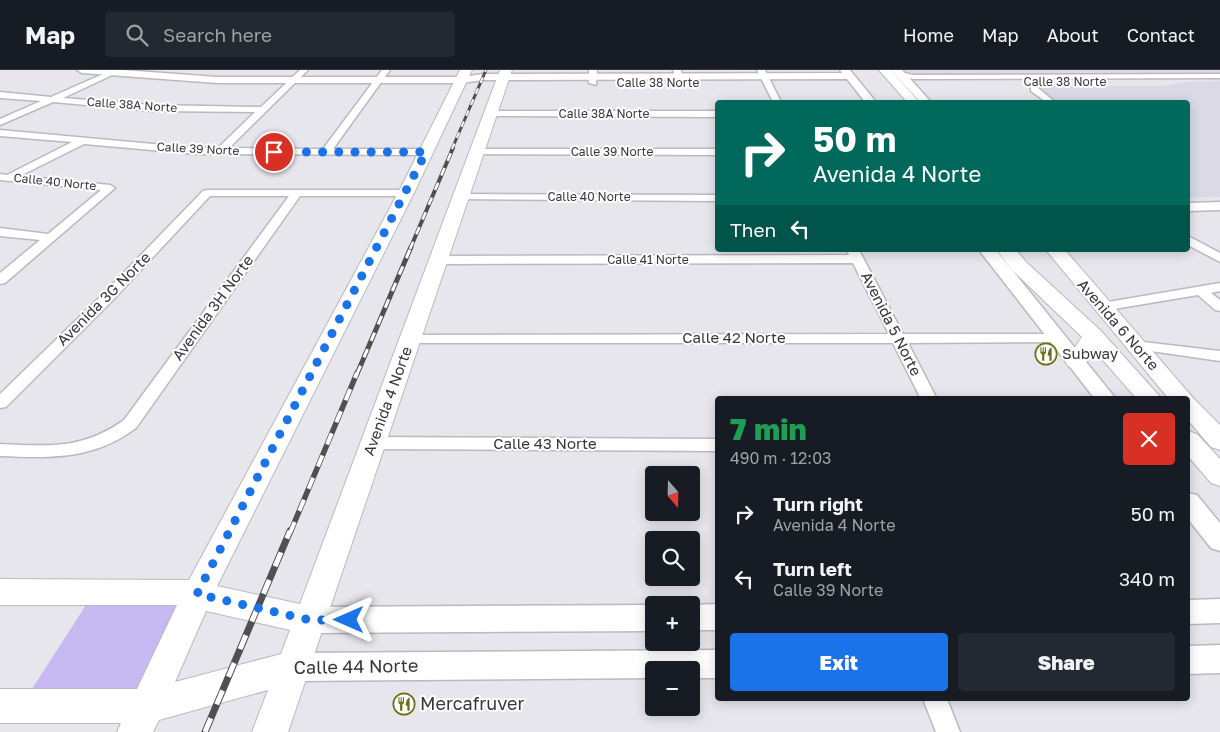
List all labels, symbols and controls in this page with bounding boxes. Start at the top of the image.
search box [105,12,455,57]
text: Map [25,20,75,49]
icon: search [123,21,151,49]
text: Search here [163,23,272,46]
text: Home [903,24,954,46]
text: Map [982,24,1019,46]
text: About [1047,24,1099,46]
text: Contact [1127,24,1195,46]
street label: Calle 38 Norte [1024,74,1106,89]
street label: Calle 38 Norte [617,75,699,90]
street label: Calle 38A Norte [86,94,178,115]
street label: Calle 38A Norte [559,106,649,121]
text: 50 m [813,118,896,160]
icon: right [730,120,795,185]
pin [253,131,295,173]
icon: arrive [260,138,288,166]
street label: Calle 39 Norte [156,139,240,158]
street label: Calle 39 Norte [571,144,653,159]
text: Avenida 4 Norte [813,160,981,187]
street label: Calle 40 Norte [13,170,97,193]
street label: Calle 40 Norte [547,189,631,204]
icon: left [786,215,814,243]
text: Then [730,218,776,241]
street label: Avenida 3G Norte [53,248,154,349]
street label: Avenida 3H Norte [168,251,257,364]
street label: Calle 41 Norte [607,252,689,267]
street label: Avenida 5 Norte [858,269,926,379]
street label: Avenida 6 Norte [1074,275,1163,374]
street label: Calle 42 Norte [682,328,786,346]
restaurant icon: Subway [1034,342,1058,366]
street label: Avenida 4 Norte [359,343,415,458]
place label: Subway [1062,344,1119,362]
text: 7 min [730,411,807,447]
button: close [1123,413,1175,465]
street label: Calle 43 Norte [493,434,597,452]
text: 490 m · 12:03 [730,448,831,468]
north arrow [645,466,700,521]
map controls [645,466,700,716]
text: Turn right [773,492,863,515]
icon: right [730,500,758,528]
text: 50 m [1131,502,1175,525]
text: Avenida 4 Norte [773,515,895,535]
button: search [645,531,700,586]
text: Turn left [773,557,852,580]
icon: left [730,565,758,593]
text: 340 m [1119,567,1175,590]
text: Calle 39 Norte [773,580,883,600]
position arrow [322,593,374,645]
button: + [645,596,700,651]
button: Exit [730,633,948,691]
button: Share [958,633,1175,691]
street label: Calle 44 Norte [293,654,418,678]
button: − [645,661,700,716]
restaurant icon: Mercafruver [392,692,416,716]
place label: Mercafruver [420,692,524,714]

